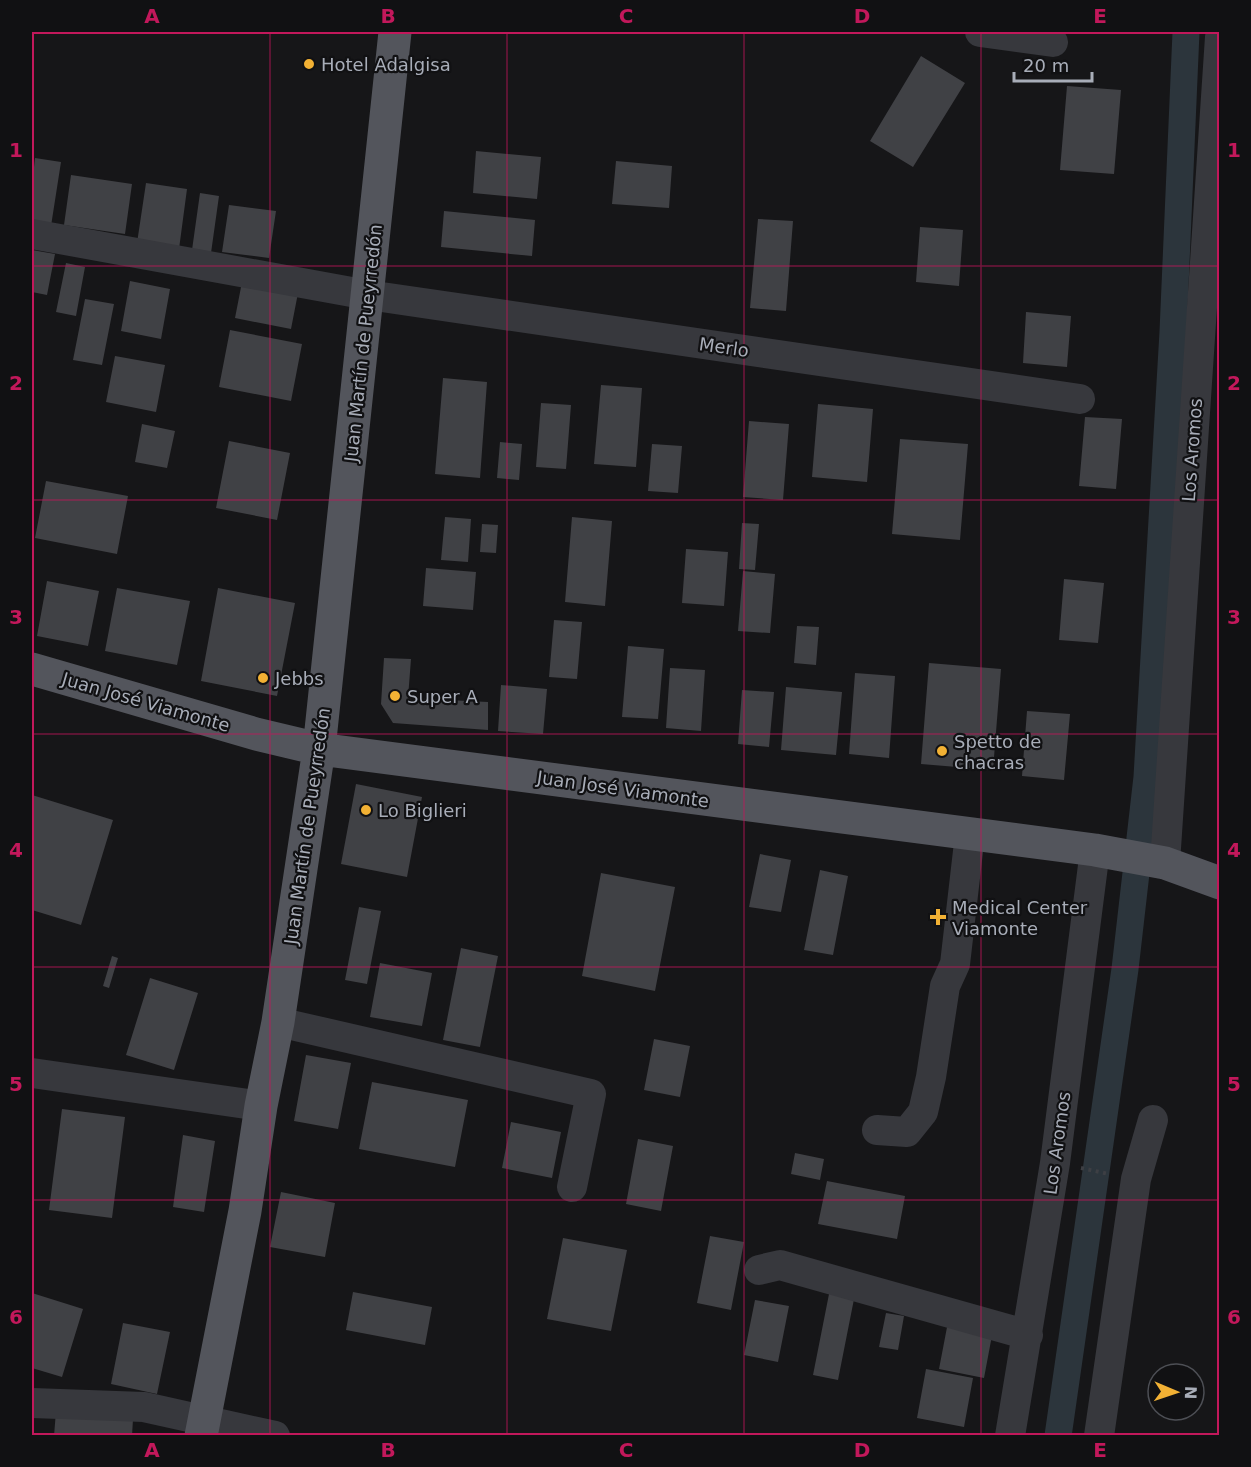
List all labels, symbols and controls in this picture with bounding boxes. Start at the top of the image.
text: A [144,4,160,28]
text: B [380,4,396,28]
text: C [619,4,633,28]
text: D [854,4,870,28]
text: E [1093,4,1107,28]
scale bar [1014,45,1092,83]
place label: Hotel Adalgisa [321,54,451,75]
text: 20 m [1023,55,1069,76]
marker: Hotel Adalgisa [302,57,316,71]
text: 1 [9,138,23,162]
text: 1 [1227,138,1241,162]
street label: Juan Martín de Pueyrredón [340,223,386,464]
street label: Merlo [698,333,750,361]
text: 2 [9,371,23,395]
text: 2 [1227,371,1241,395]
street label: Los Aromos [1178,397,1206,503]
text: 3 [9,605,23,629]
text: 3 [1227,605,1241,629]
street label: Juan José Viamonte [59,668,232,736]
place label: Jebbs [274,668,324,689]
marker: Jebbs [256,671,270,685]
place label: Super A [407,686,478,707]
marker: Super A [388,689,402,703]
street label: Juan Martín de Pueyrredón [280,706,334,947]
place label: Spetto de chacras [954,731,1041,773]
marker: Spetto de chacras [935,744,949,758]
street label: Juan José Viamonte [535,766,710,811]
place label: Lo Biglieri [378,800,467,821]
marker: Lo Biglieri [359,803,373,817]
text: 4 [9,838,23,862]
text: 4 [1227,838,1241,862]
place label: Medical Center Viamonte [952,897,1088,939]
marker: Medical Center Viamonte [929,908,947,926]
text: 5 [9,1072,23,1096]
text: 5 [1227,1072,1241,1096]
street label: Los Aromos [1039,1090,1075,1196]
text: 6 [9,1305,23,1329]
text: 6 [1227,1305,1241,1329]
north arrow [1146,1362,1206,1422]
text: N [1181,1385,1200,1400]
text: A [144,1438,160,1462]
text: B [380,1438,396,1462]
text: C [619,1438,633,1462]
text: D [854,1438,870,1462]
text: E [1093,1438,1107,1462]

